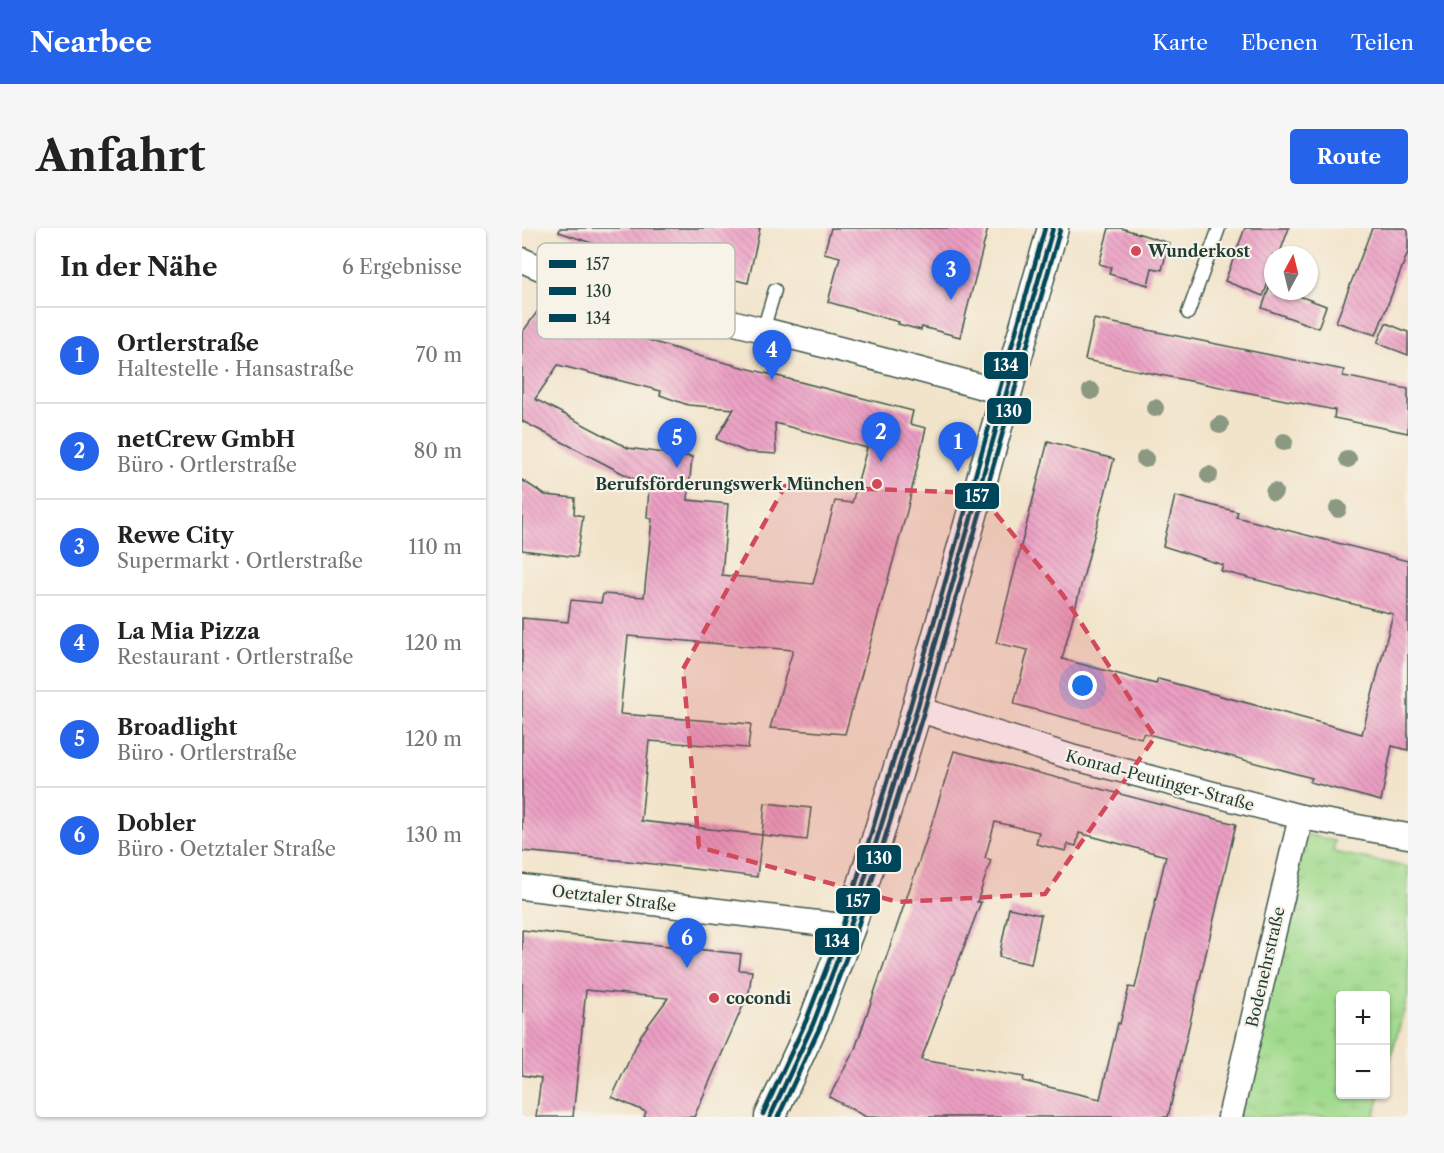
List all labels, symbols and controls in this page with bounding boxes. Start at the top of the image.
text: Nearbee [30,25,152,59]
text: Karte [1153,30,1208,55]
text: Ebenen [1241,30,1318,55]
text: Teilen [1351,30,1414,55]
button: Route [1290,129,1408,184]
text: Anfahrt [36,130,205,182]
place label: Wunderkost [1147,241,1250,261]
legend [537,243,735,339]
marker: Wunderkost [1129,244,1143,258]
north arrow [1264,246,1318,300]
pin: 3 [932,250,970,300]
text: In der Nähe [60,251,217,283]
text: 157 [586,254,609,274]
text: 6 Ergebnisse [342,255,462,279]
text: 130 [586,281,612,301]
text: 134 [586,308,611,328]
text: Ortlerstraße [117,330,259,357]
pin: 4 [752,330,792,380]
text: 1 [75,343,84,367]
text: 70 m [416,343,462,367]
line badge: 134 [983,351,1029,380]
text: 134 [993,355,1019,375]
text: Haltestelle · Hansastraße [117,357,354,381]
line badge: 130 [986,397,1032,425]
text: 130 [996,401,1022,421]
pin: 2 [862,412,900,462]
pin: 5 [658,418,696,468]
pin: 1 [938,422,978,472]
text: netCrew GmbH [117,426,295,453]
text: 2 [74,439,85,463]
text: 80 m [414,439,462,463]
text: Büro · Ortlerstraße [117,453,297,477]
place label: Berufsförderungswerk München [595,474,865,494]
marker: Berufsförderungswerk München [870,477,884,491]
line badge: 157 [954,482,1000,510]
text: 157 [965,486,990,506]
text: Rewe City [117,522,234,549]
text: 3 [74,535,85,559]
text: 110 m [409,535,462,559]
text: Supermarkt · Ortlerstraße [117,549,363,573]
text: La Mia Pizza [117,618,260,645]
text: 4 [74,631,85,655]
text: 120 m [405,631,462,655]
text: Restaurant · Ortlerstraße [117,645,353,669]
your location [1068,671,1097,700]
text: Broadlight [117,714,237,741]
text: 5 [74,727,85,751]
text: 120 m [405,727,462,751]
text: Büro · Ortlerstraße [117,741,297,765]
street label: Konrad-Peutinger-Straße [1063,745,1257,815]
text: Dobler [117,810,196,837]
text: 6 [74,823,85,847]
text: 130 m [406,823,462,847]
text: Büro · Oetztaler Straße [117,837,336,861]
line badge: 130 [856,844,902,873]
text: 130 [866,848,892,868]
street label: Oetztaler Straße [551,880,677,916]
line badge: 157 [835,887,881,915]
text: 157 [846,891,871,911]
street label: Bodenehrstraße [1241,905,1289,1029]
pin: 6 [668,918,706,968]
line badge: 134 [814,927,860,956]
text: 134 [824,931,850,951]
place label: cocondi [726,988,792,1008]
marker: cocondi [707,991,721,1005]
map controls [1336,991,1390,1099]
button: + [1336,991,1390,1045]
button: − [1336,1045,1390,1099]

